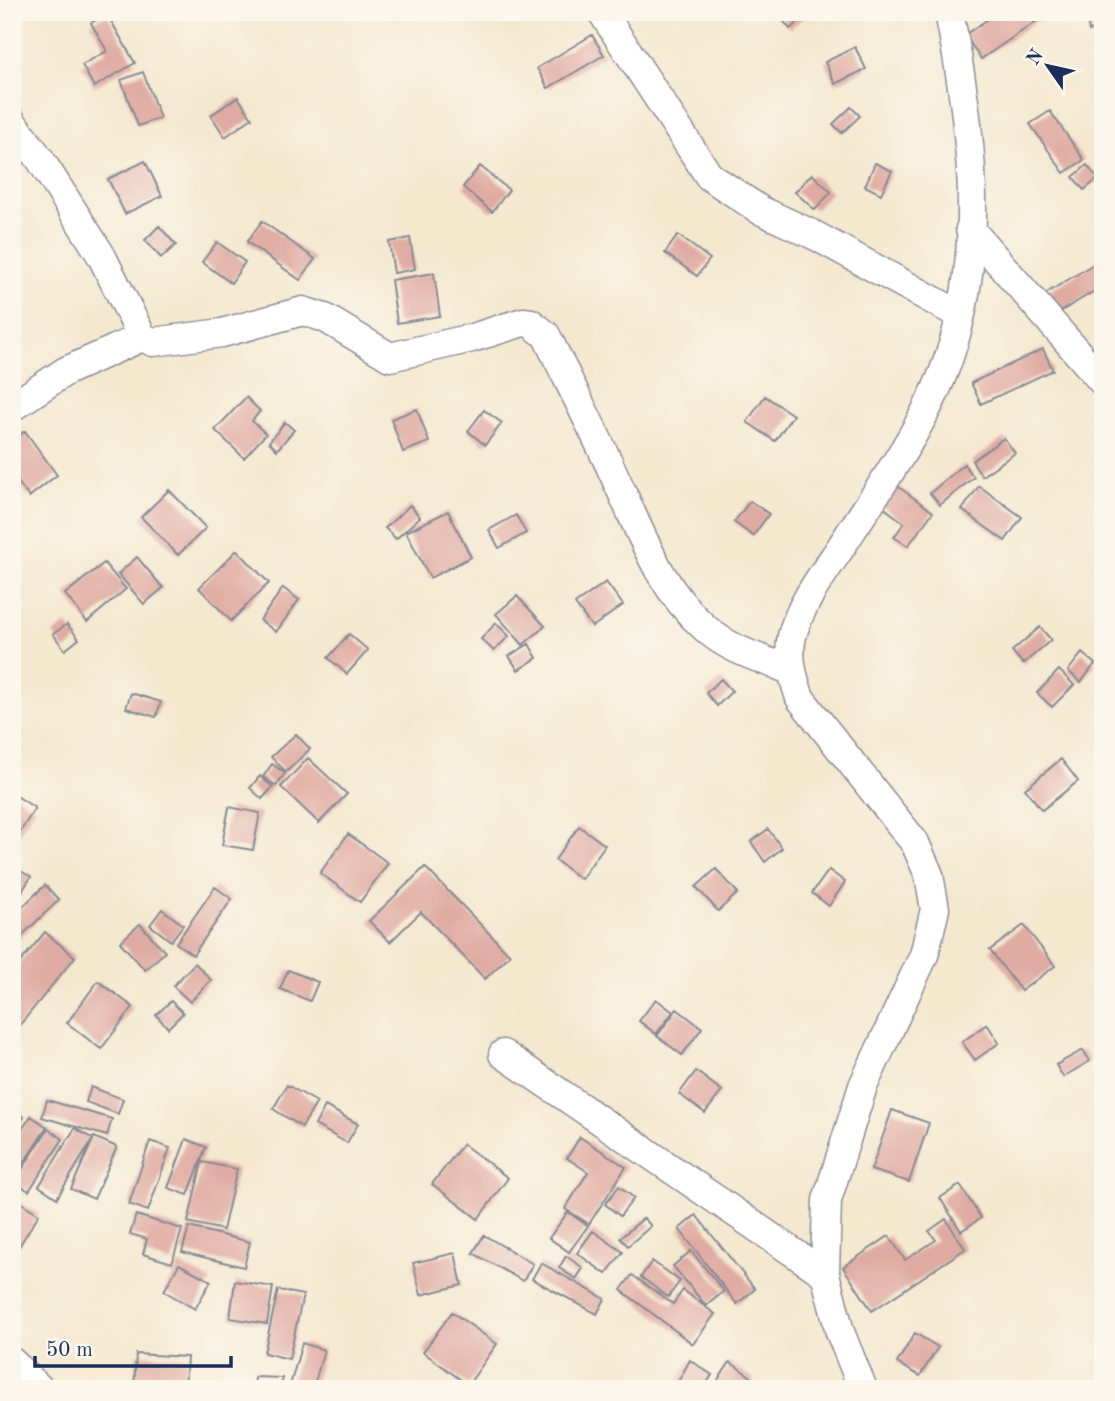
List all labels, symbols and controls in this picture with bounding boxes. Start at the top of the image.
north arrow [1014,32,1084,102]
text: N [1024,46,1048,69]
scale bar [35,1324,231,1368]
text: 50 m [46,1340,93,1361]

